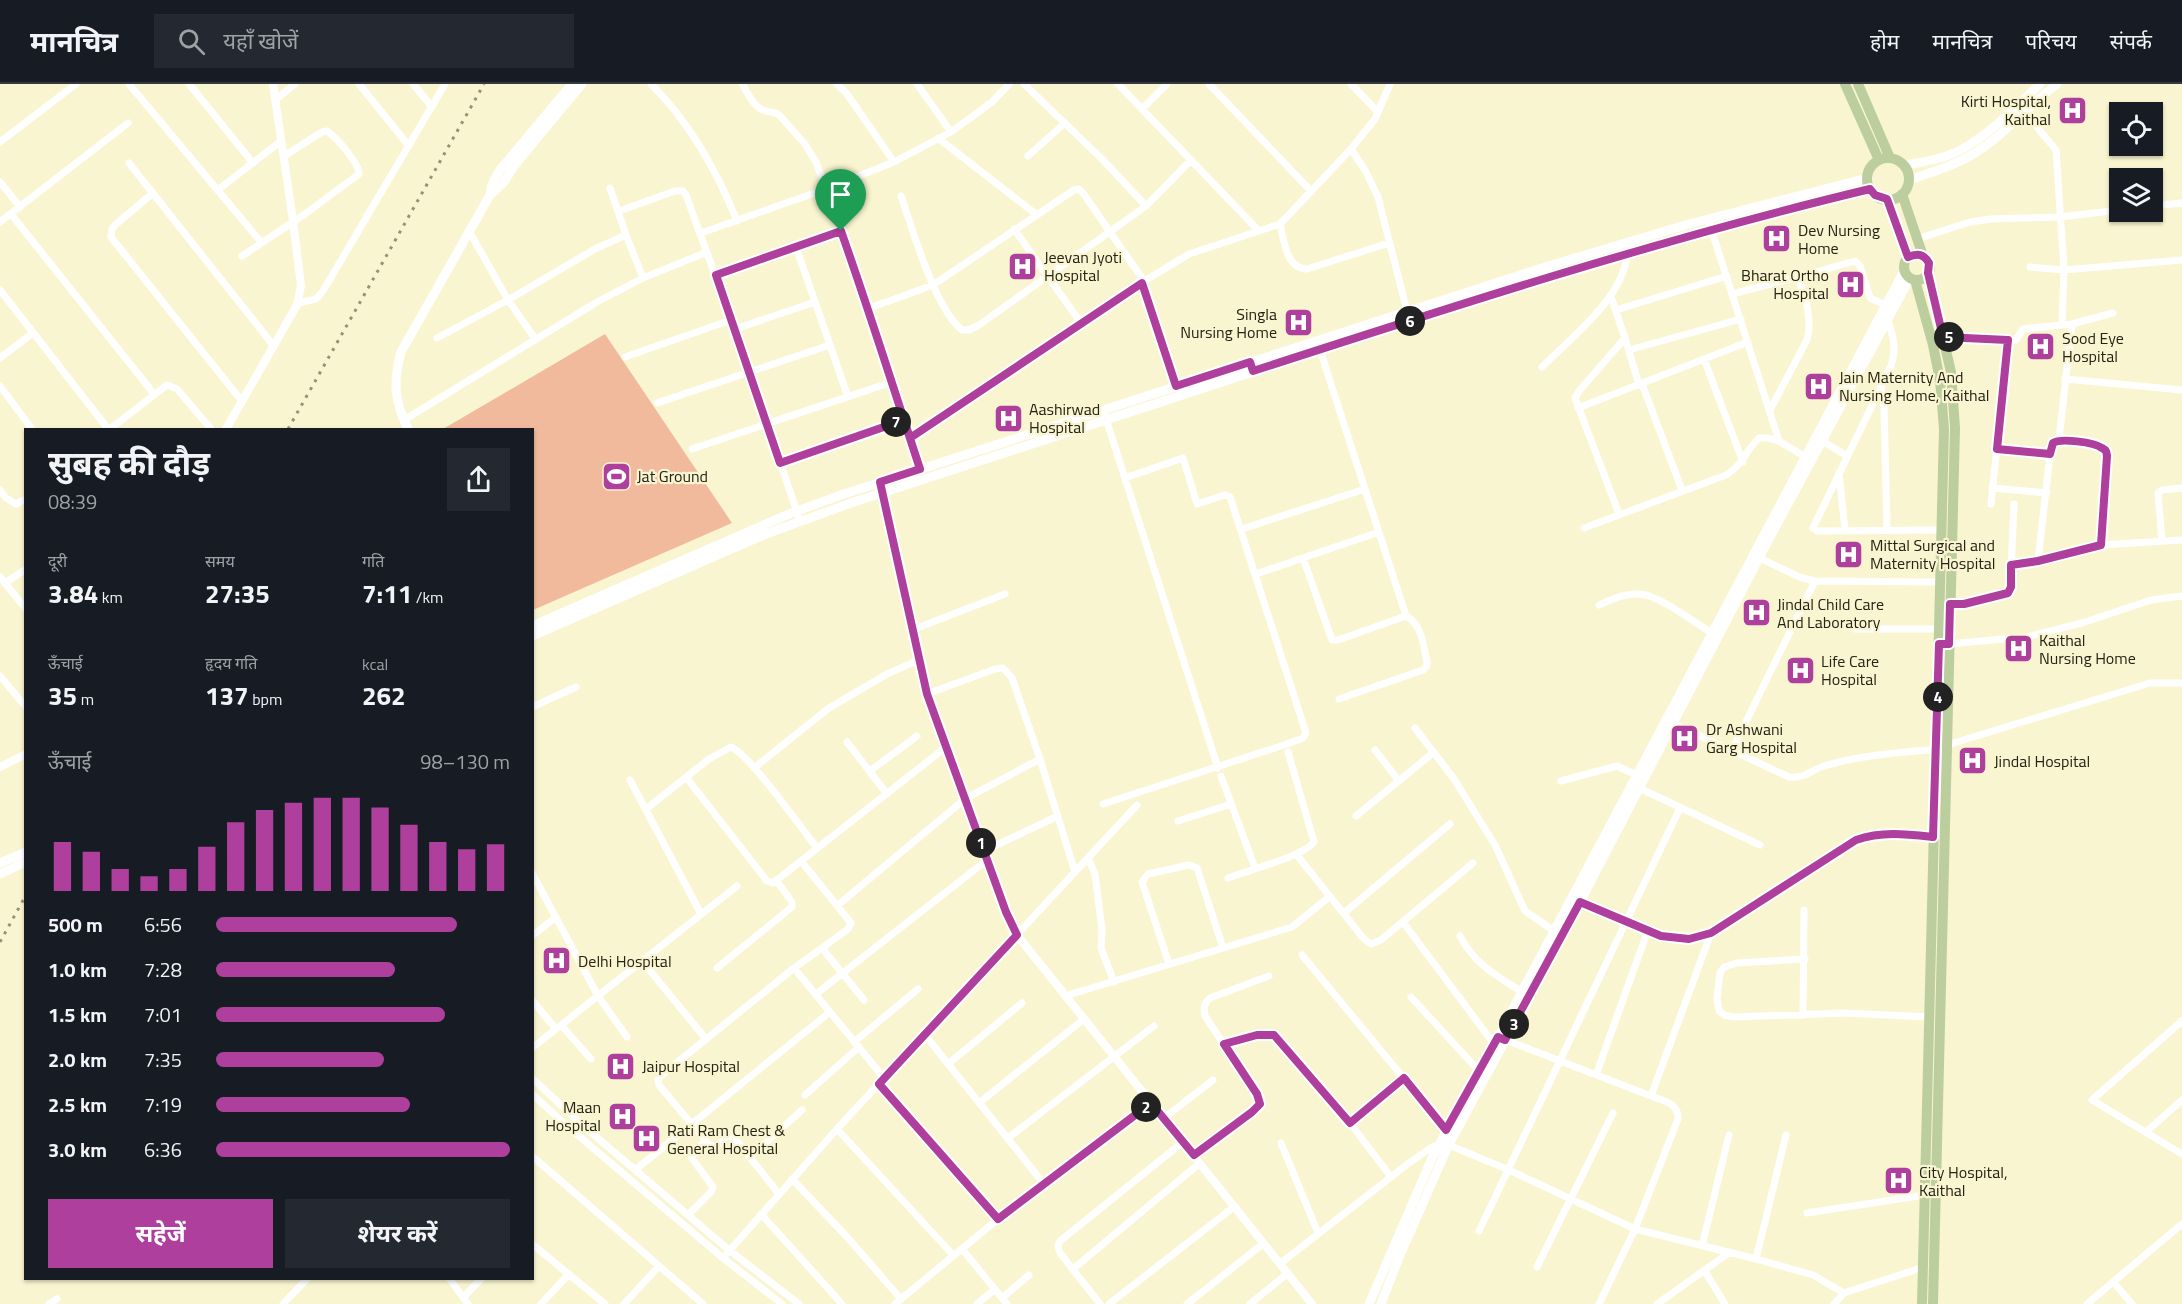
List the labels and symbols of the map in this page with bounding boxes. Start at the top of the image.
place label: Kirti Hospital, Kaithal [1961,89,2051,131]
hospital icon: Kirti Hospital, Kaithal [2056,94,2088,126]
pin [815,169,866,231]
place label: Dev Nursing Home [1798,218,1880,260]
hospital icon: Dev Nursing Home [1761,223,1793,255]
place label: Jeevan Jyoti Hospital [1044,245,1122,287]
hospital icon: Jeevan Jyoti Hospital [1007,250,1039,282]
place label: Bharat Ortho Hospital [1741,263,1829,305]
hospital icon: Bharat Ortho Hospital [1834,268,1866,300]
place label: Singla Nursing Home [1180,302,1277,344]
pin: 6 [1395,306,1425,336]
hospital icon: Singla Nursing Home [1282,307,1314,339]
pin: 5 [1934,322,1964,352]
place label: Sood Eye Hospital [2062,326,2124,368]
hospital icon: Sood Eye Hospital [2025,331,2057,363]
place label: Jain Maternity And Nursing Home, Kaithal [1839,365,1989,407]
hospital icon: Jain Maternity And Nursing Home, Kaithal [1802,370,1834,402]
place label: Aashirwad Hospital [1029,397,1100,439]
hospital icon: Aashirwad Hospital [992,402,1024,434]
pin: 7 [881,407,911,437]
sports icon: Jat Ground [600,460,632,492]
place label: Jat Ground [637,464,708,488]
place label: Mittal Surgical and Maternity Hospital [1870,533,1996,575]
hospital icon: Mittal Surgical and Maternity Hospital [1833,538,1865,570]
place label: Jindal Child Care And Laboratory [1777,592,1884,634]
hospital icon: Jindal Child Care And Laboratory [1740,597,1772,629]
place label: Kaithal Nursing Home [2039,628,2136,670]
hospital icon: Kaithal Nursing Home [2002,633,2034,665]
place label: Life Care Hospital [1821,649,1879,691]
hospital icon: Life Care Hospital [1784,654,1816,686]
pin: 4 [1923,682,1953,712]
place label: Dr Ashwani Garg Hospital [1706,717,1797,759]
hospital icon: Dr Ashwani Garg Hospital [1669,722,1701,754]
hospital icon: Jindal Hospital [1957,745,1989,777]
place label: Jindal Hospital [1994,749,2090,773]
pin: 1 [966,828,996,858]
hospital icon: Delhi Hospital [541,945,573,977]
place label: Delhi Hospital [578,949,672,973]
pin: 3 [1499,1009,1529,1039]
hospital icon: Jaipur Hospital [605,1050,637,1082]
place label: Jaipur Hospital [642,1054,740,1078]
pin: 2 [1131,1092,1161,1122]
place label: Maan Hospital [545,1095,601,1137]
hospital icon: Maan Hospital [606,1100,638,1132]
place label: Rati Ram Chest & General Hospital [667,1118,785,1160]
hospital icon: Rati Ram Chest & General Hospital [630,1123,662,1155]
place label: City Hospital, Kaithal [1919,1160,2008,1202]
hospital icon: City Hospital, Kaithal [1882,1165,1914,1197]

